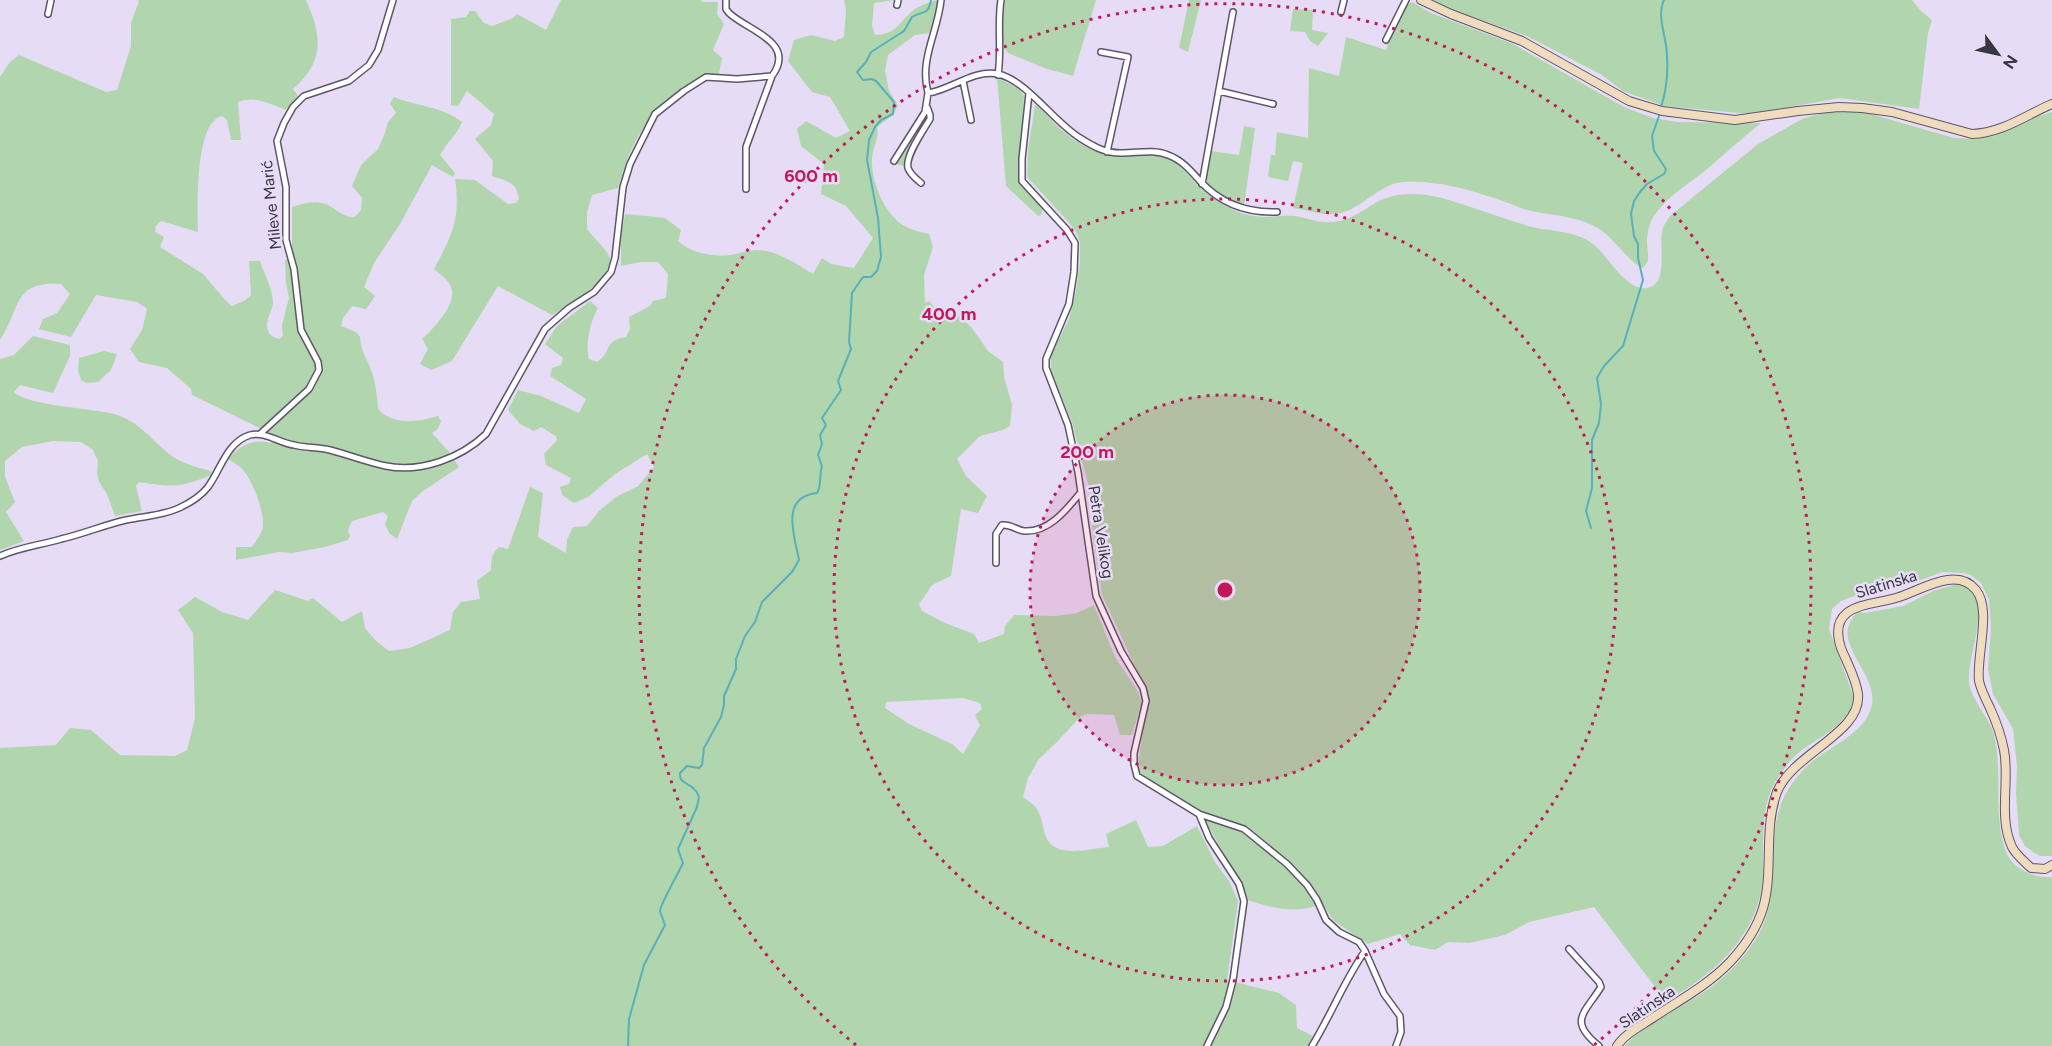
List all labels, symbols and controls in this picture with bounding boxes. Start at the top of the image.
north arrow [1968,24,2028,84]
text: N [1999,52,2021,72]
street label: Mileve Marić [257,159,285,251]
text: 600 m [784,165,838,187]
text: 400 m [922,303,976,325]
text: 200 m [1060,441,1114,463]
street label: Petra Velikog [1084,484,1118,580]
street label: Slatinska [1853,566,1919,602]
centre of rings [1215,580,1235,600]
street label: Slatinska [1615,981,1679,1033]

